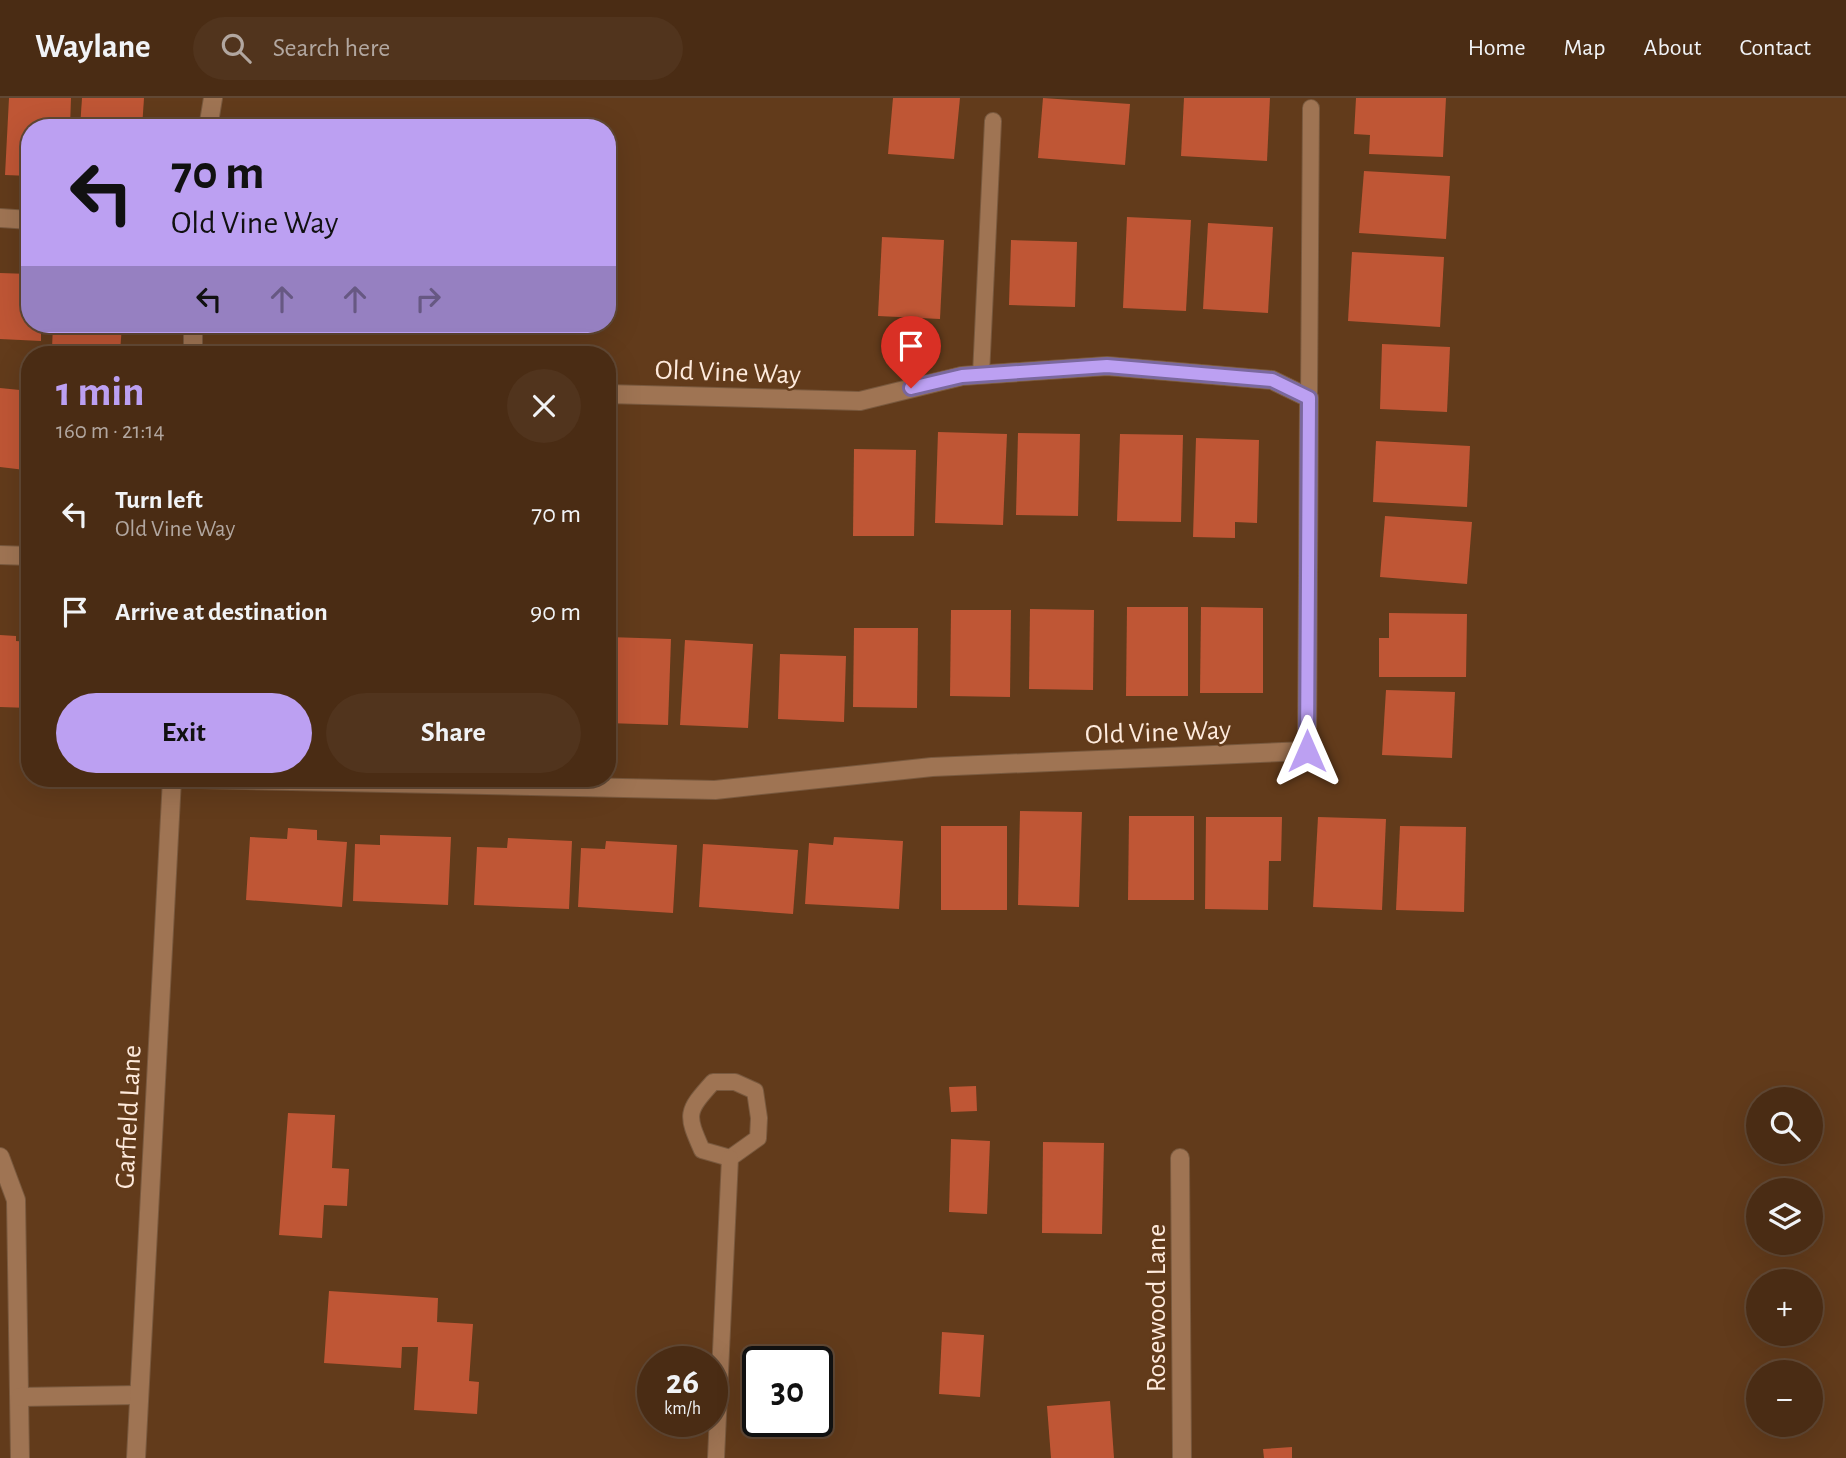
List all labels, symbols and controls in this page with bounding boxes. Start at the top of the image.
search box [193,17,683,80]
icon: search [217,29,255,67]
text: Waylane [35,31,151,64]
text: Search here [273,35,390,61]
text: Home [1468,36,1526,60]
text: Map [1564,36,1606,60]
text: About [1644,36,1701,60]
text: Contact [1739,36,1811,60]
icon: left [56,147,147,238]
text: 70 m [171,149,265,198]
text: Old Vine Way [171,207,338,239]
icon: left [190,280,228,318]
icon: ahead [263,280,301,318]
icon: ahead [336,280,374,318]
icon: right [409,280,447,318]
pin [881,316,941,388]
icon: arrive [892,327,930,365]
street label: Old Vine Way [654,356,802,390]
button: close [507,369,581,443]
text: 1 min [56,371,145,413]
text: 160 m · 21:14 [56,420,165,443]
text: Turn left [115,487,203,513]
icon: left [56,495,94,533]
text: 70 m [531,501,581,527]
text: Old Vine Way [115,518,235,541]
icon: arrive [56,593,94,631]
text: Arrive at destination [115,599,328,625]
text: 90 m [530,599,581,625]
button: Exit [56,693,312,773]
button: Share [326,693,581,773]
position arrow [1270,714,1344,788]
street label: Old Vine Way [1084,716,1232,750]
street label: Garfield Lane [111,1044,147,1190]
map controls [1746,1087,1823,1437]
button: search [1746,1087,1823,1164]
button: layers [1746,1178,1823,1255]
street label: Rosewood Lane [1143,1224,1171,1392]
button: + [1746,1269,1823,1346]
speed limit sign: 30 [742,1346,833,1437]
button: − [1746,1360,1823,1437]
text: 26 [666,1365,699,1400]
text: km/h [664,1400,701,1418]

